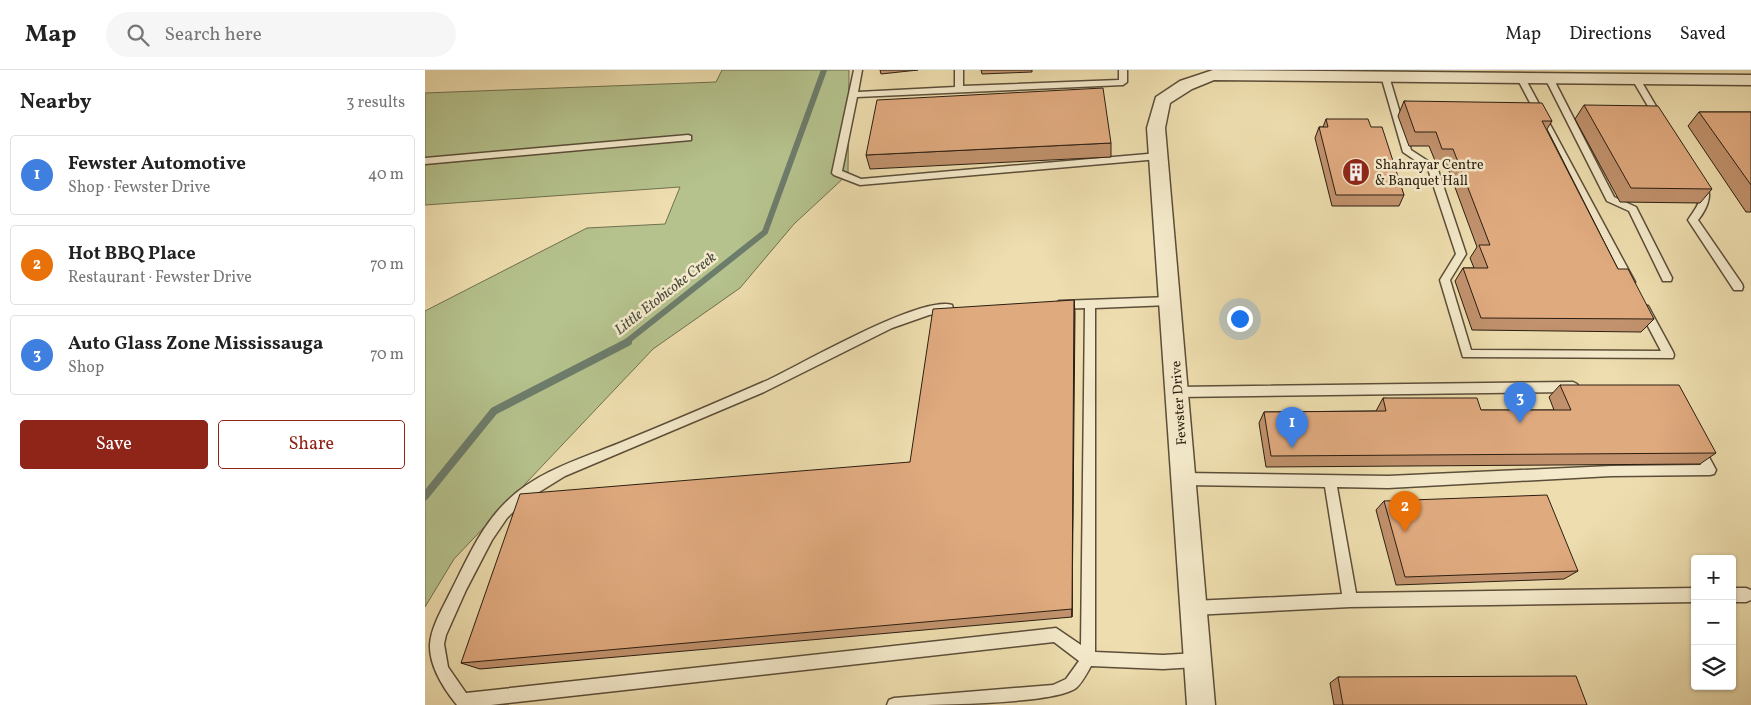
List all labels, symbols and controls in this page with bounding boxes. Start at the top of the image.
search box [106,12,456,57]
text: Map [25,18,76,52]
icon: search [124,21,152,49]
text: Search here [164,22,262,48]
text: Map [1505,22,1541,47]
text: Directions [1569,22,1652,47]
text: Saved [1680,22,1726,47]
text: Nearby [20,88,91,117]
text: 3 results [346,92,405,114]
text: Fewster Automotive [68,151,246,177]
place label: Shahrayar Centre & Banquet Hall [1375,156,1484,191]
building icon: Shahrayar Centre & Banquet Hall [1341,157,1371,187]
text: 1 [34,164,40,186]
text: 40 m [368,164,404,186]
text: Shop · Fewster Drive [68,177,210,199]
text: Hot BBQ Place [68,241,196,267]
water label: Little Etobicoke Creek [611,248,721,341]
text: 2 [33,254,41,276]
text: 70 m [370,254,404,276]
text: Restaurant · Fewster Drive [68,267,252,289]
your location [1227,306,1253,332]
text: Auto Glass Zone Mississauga [68,331,323,357]
text: 3 [33,344,41,366]
text: 70 m [370,344,404,366]
text: Shop [68,357,104,379]
street label: Fewster Drive [1167,360,1192,446]
pin: 3 [1504,382,1536,423]
pin: 1 [1276,407,1308,448]
button: Save [20,420,208,469]
button: Share [218,420,405,469]
pin: 2 [1389,491,1421,532]
map controls [1691,555,1736,690]
button: + [1691,555,1736,600]
button: − [1691,600,1736,645]
button: layers [1691,645,1736,690]

